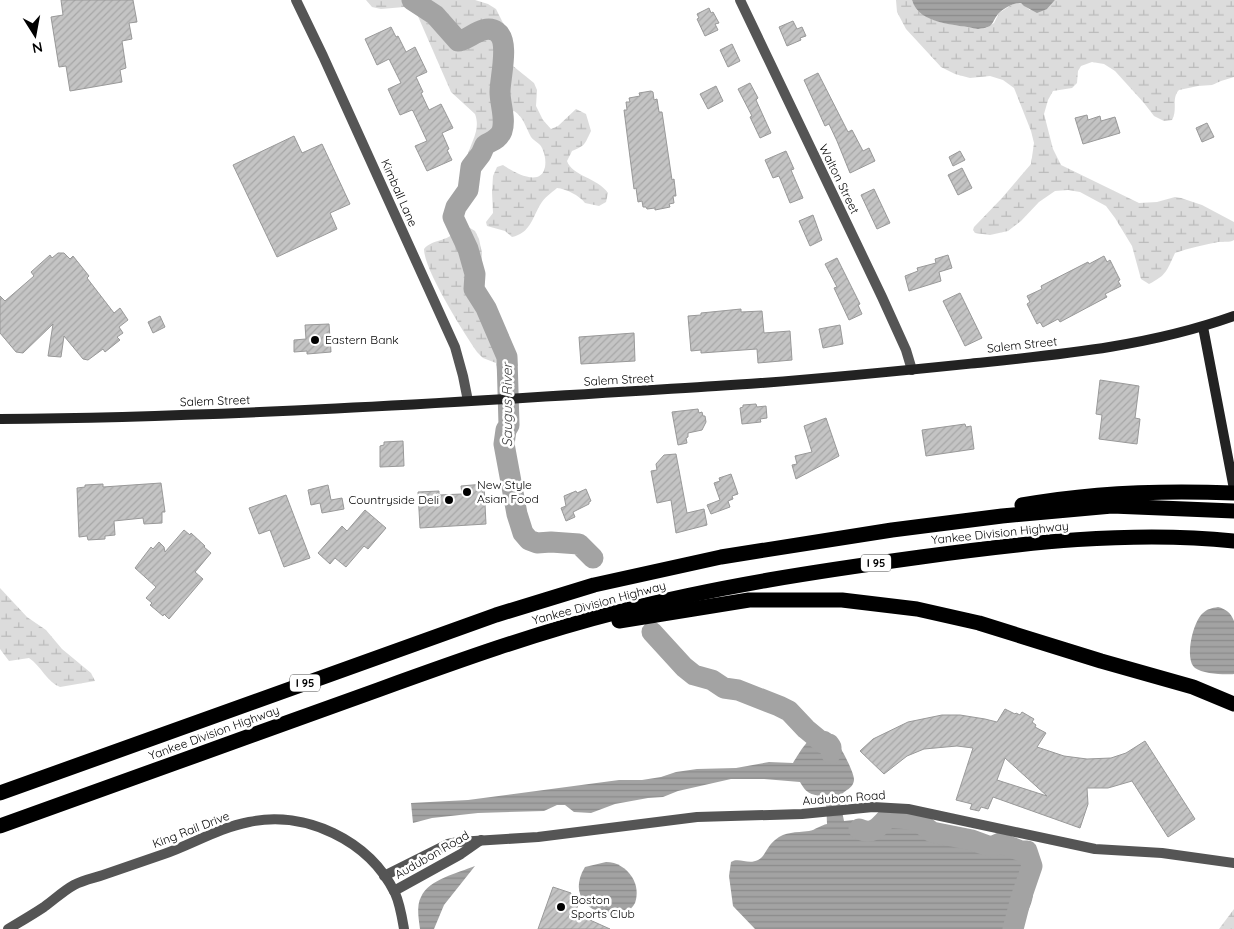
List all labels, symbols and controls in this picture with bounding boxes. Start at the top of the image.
north arrow [10,10,60,60]
text: N [31,38,44,58]
street label: Walton Street [816,141,863,216]
street label: Kimball Lane [378,157,421,229]
place label: Eastern Bank [325,332,399,347]
street label: Salem Street [986,333,1058,356]
marker: Eastern Bank [309,334,321,346]
water label: Saugus River [498,361,516,447]
street label: Salem Street [583,370,655,389]
street label: Salem Street [180,392,250,409]
place label: New Style Asian Food [477,477,539,506]
marker: New Style Asian Food [461,486,473,498]
place label: Countryside Deli [348,492,439,507]
marker: Countryside Deli [443,494,455,506]
street label: Yankee Division Highway [931,518,1069,547]
road number: I 95 [861,554,891,572]
street label: Yankee Division Highway [530,577,667,628]
road number: I 95 [290,674,320,691]
street label: Yankee Division Highway [146,702,281,763]
street label: Audubon Road [802,787,886,808]
street label: King Rail Drive [150,808,232,851]
street label: Audubon Road [392,827,472,882]
place label: Boston Sports Club [571,892,635,921]
marker: Boston Sports Club [555,901,567,913]

